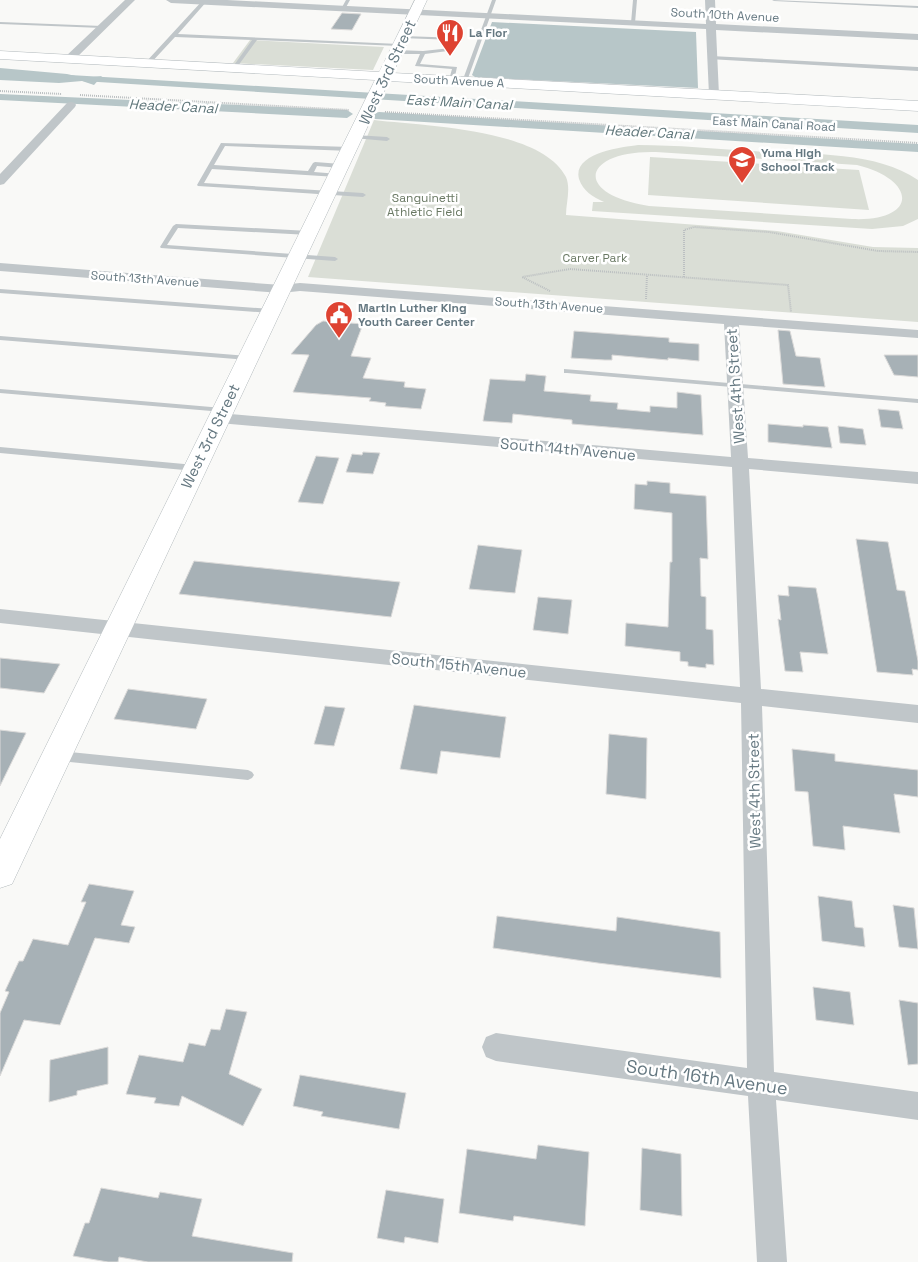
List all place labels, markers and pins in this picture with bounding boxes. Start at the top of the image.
restaurant icon: La Flor [435,18,465,57]
place label: La Flor [469,25,507,41]
school or university icon: Yuma High School Track [727,145,757,184]
place label: Yuma High School Track [761,145,835,175]
public building icon: Martin Luther King Youth Career Center [324,300,354,339]
place label: Martin Luther King Youth Career Center [358,300,475,330]

